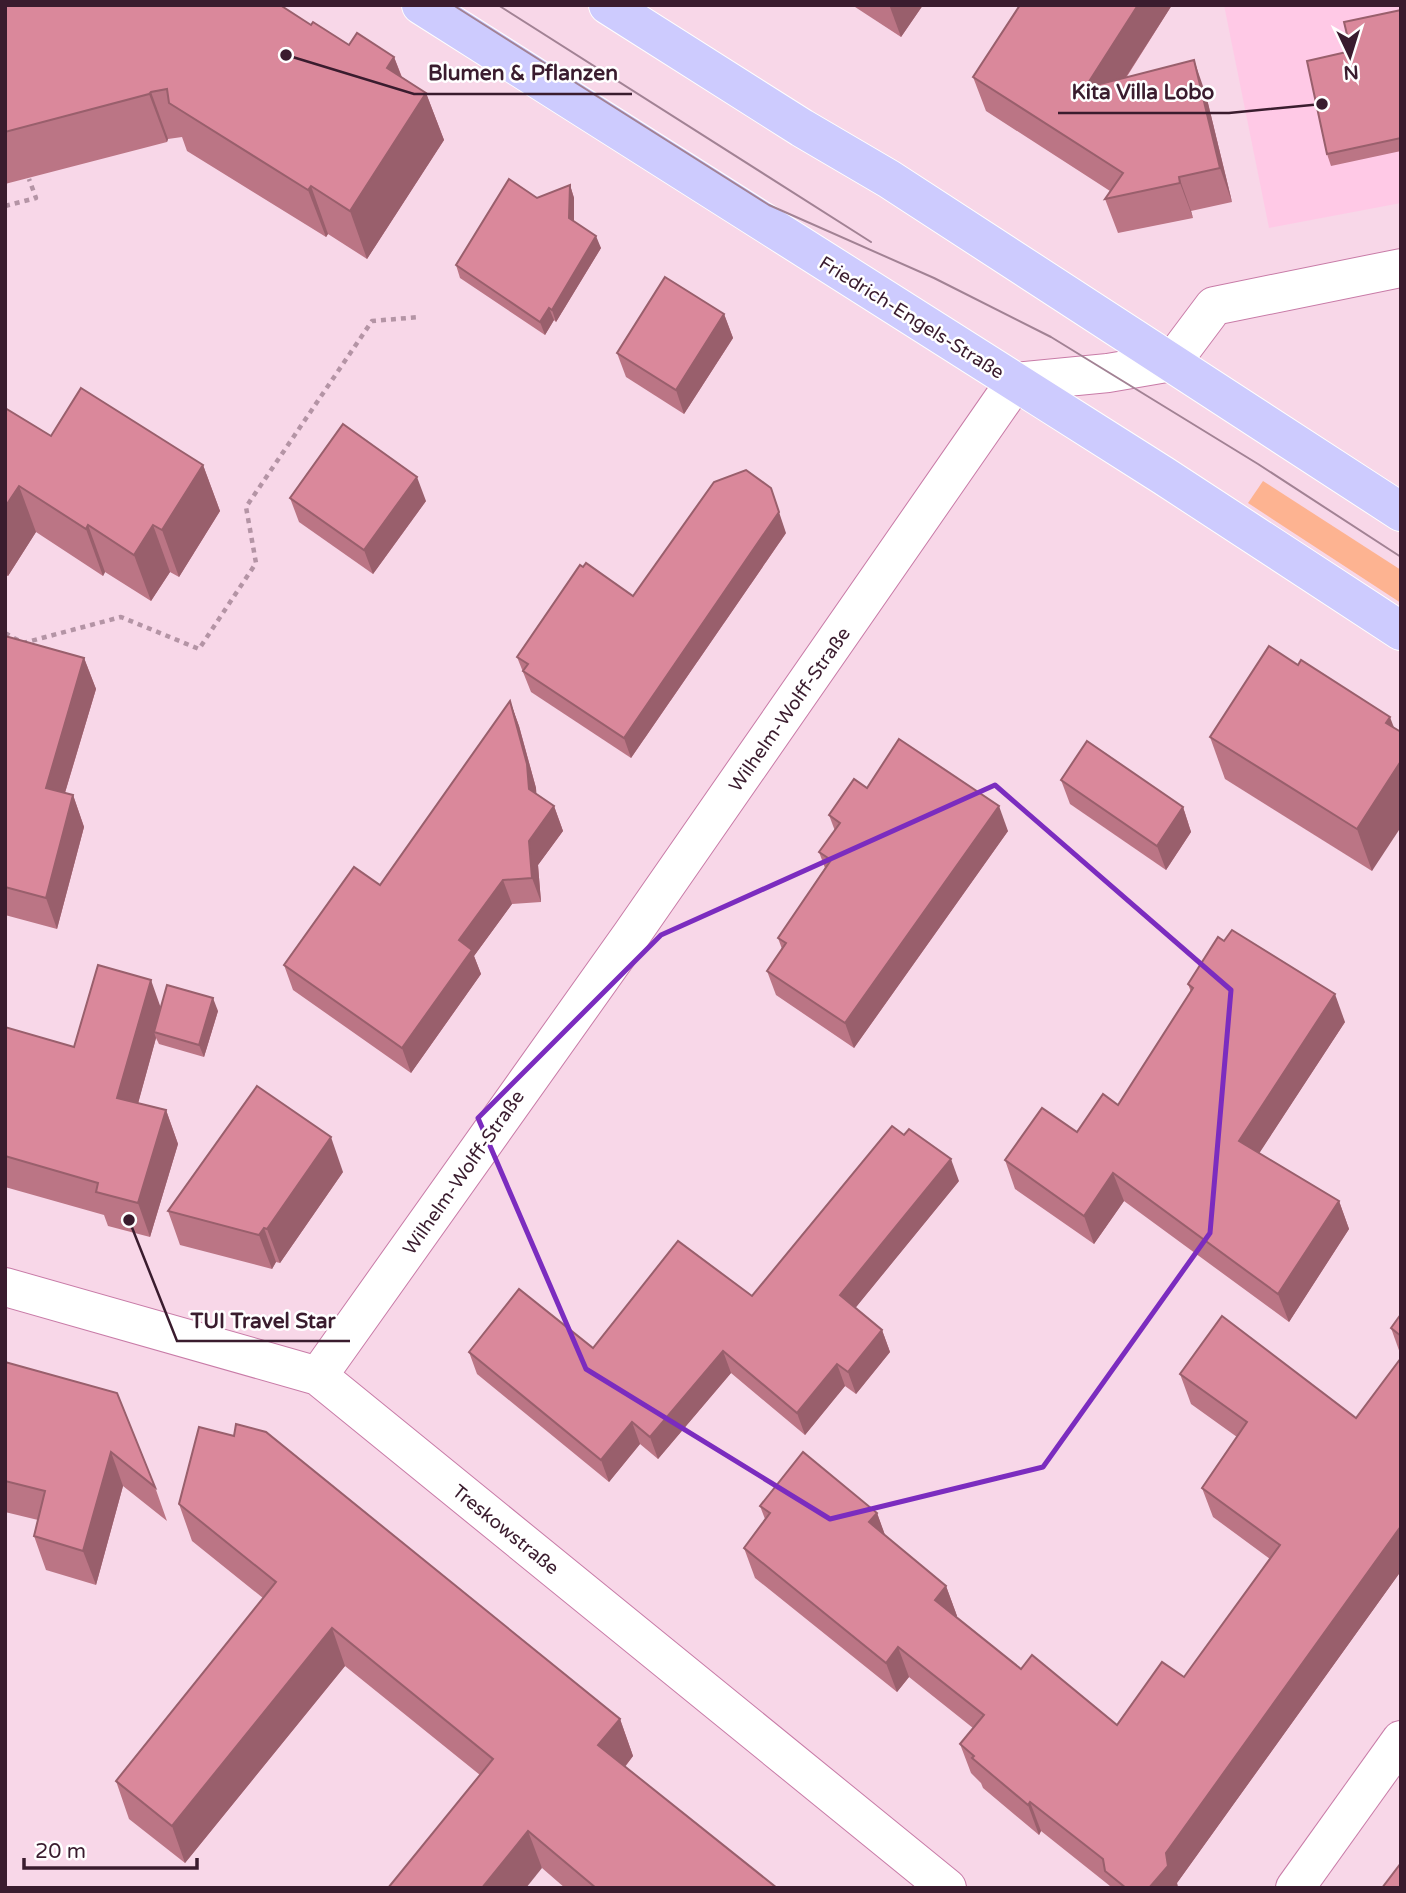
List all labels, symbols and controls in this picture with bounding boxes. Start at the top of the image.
north arrow [1315,21,1385,91]
callout: Blumen & Pflanzen [414,52,632,94]
text: N [1343,60,1359,83]
text: Blumen & Pflanzen [428,61,618,86]
callout: Kita Villa Lobo [1058,71,1229,113]
text: Kita Villa Lobo [1072,80,1215,105]
street label: Friedrich-Engels-Straße [815,252,1008,384]
street label: Wilhelm-Wolff-Straße [725,623,855,796]
street label: Wilhelm-Wolff-Straße [399,1086,529,1259]
callout: TUI Travel Star [177,1299,350,1341]
text: TUI Travel Star [189,1309,337,1334]
street label: Treskowstraße [448,1480,563,1579]
scale bar [24,1826,198,1870]
text: 20 m [35,1839,86,1864]

